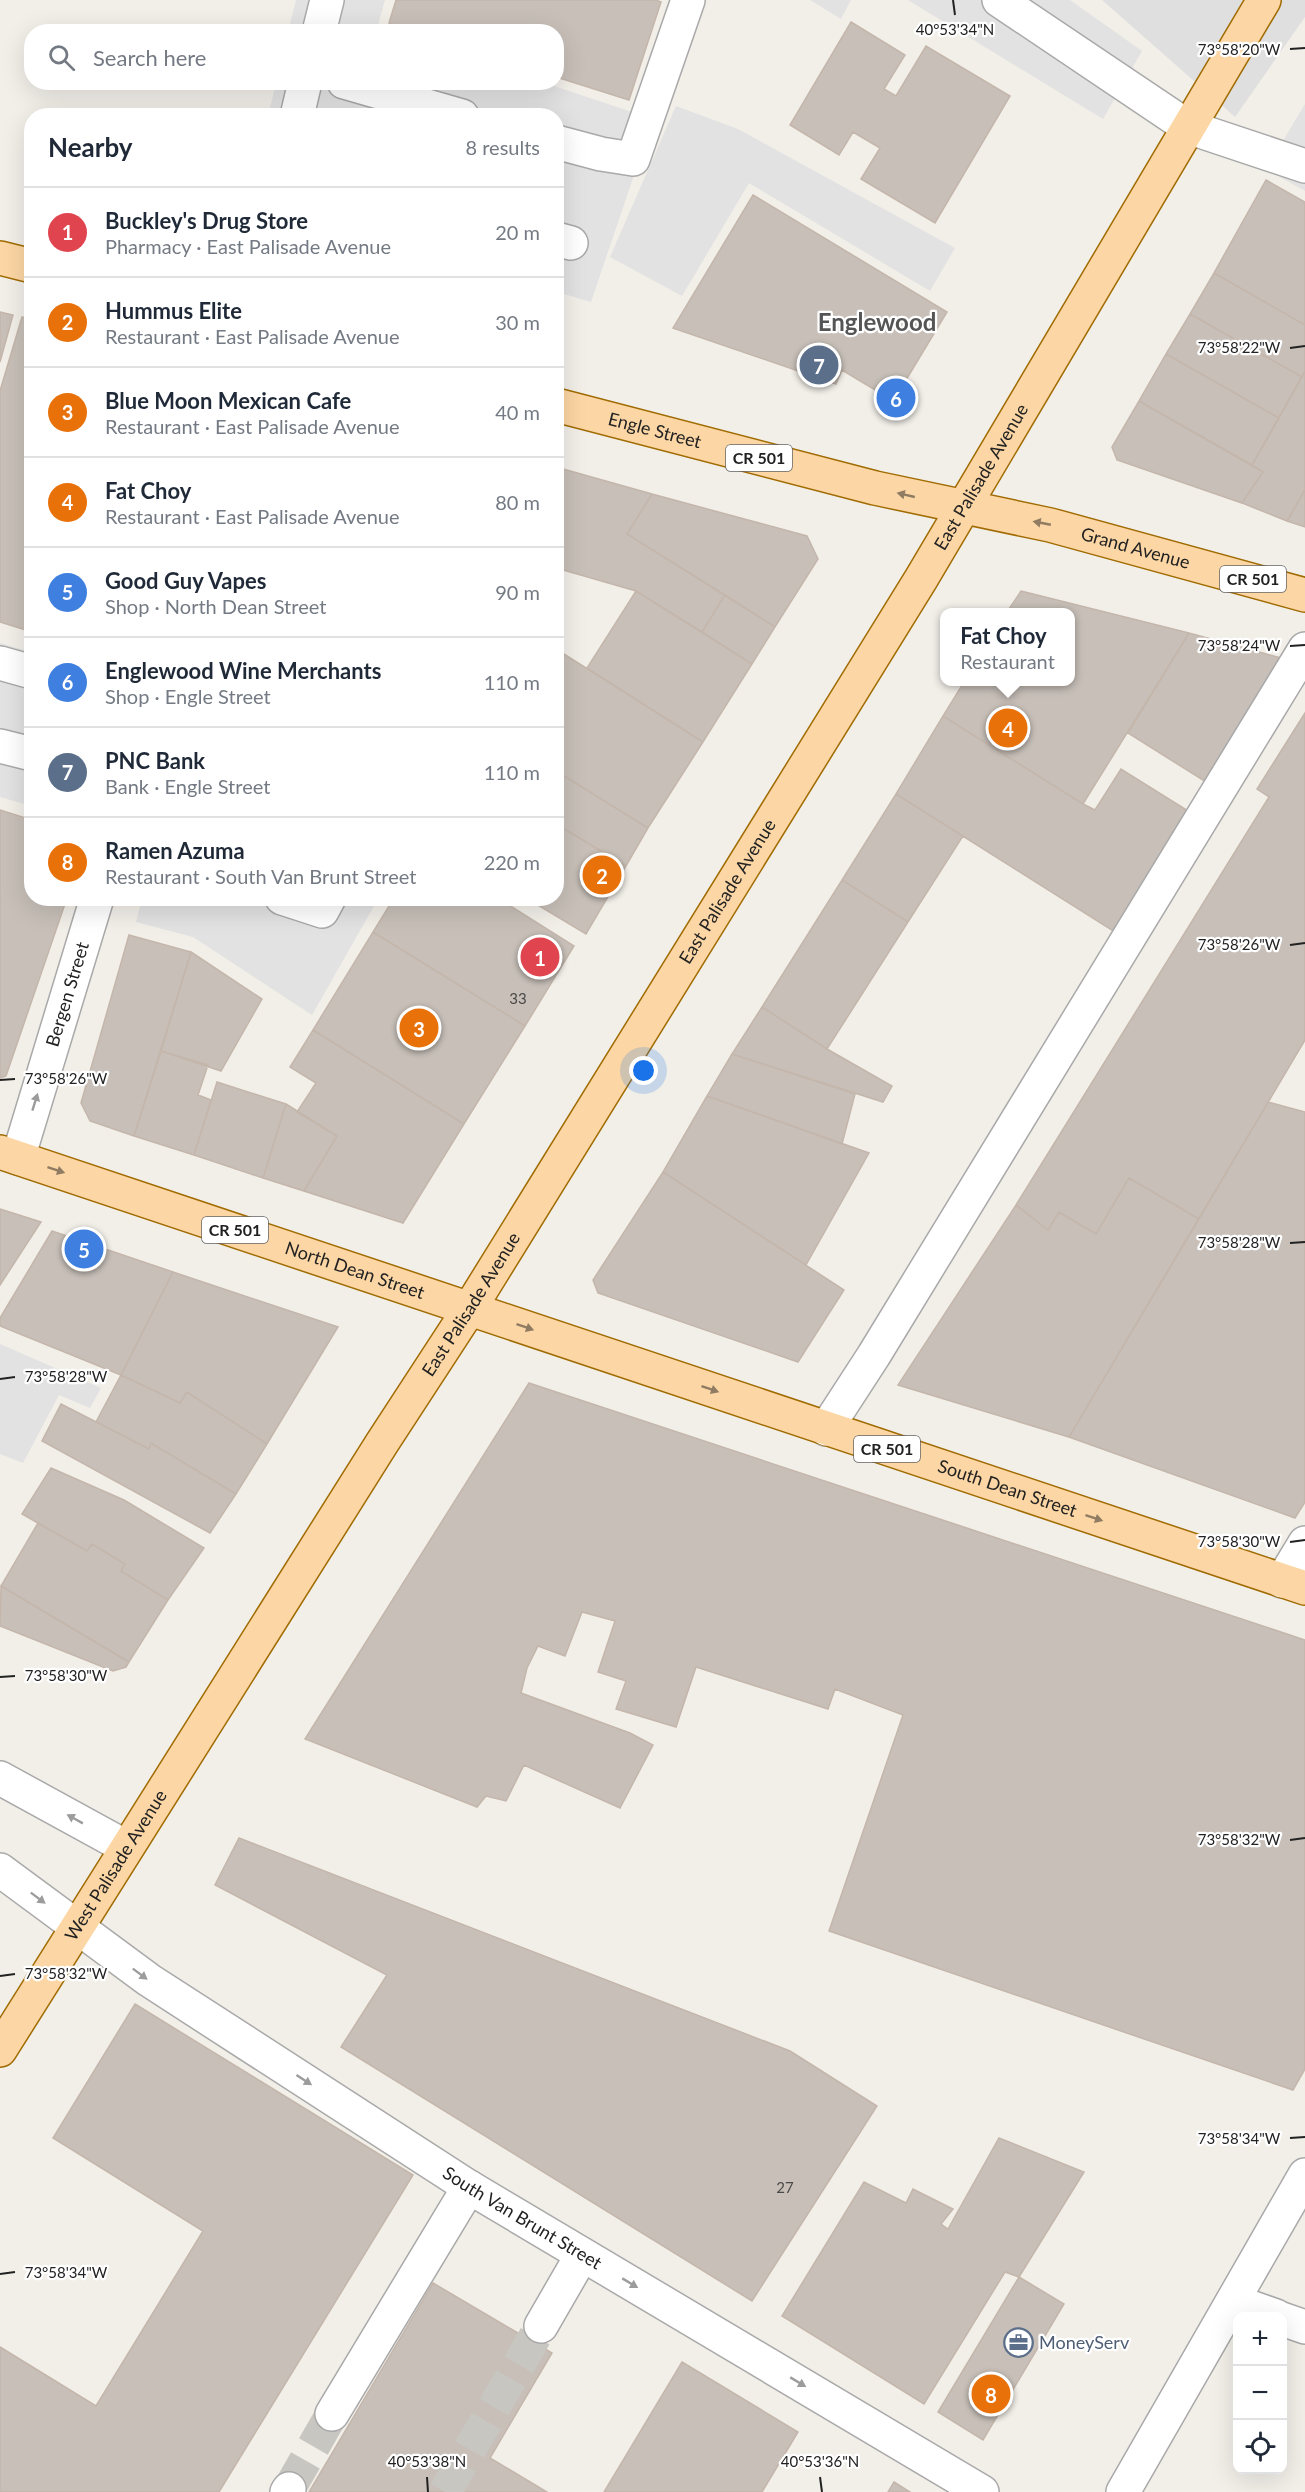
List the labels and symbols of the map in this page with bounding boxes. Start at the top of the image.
text: 40°53'34"N [916,20,994,38]
text: 73°58'20"W [1198,40,1281,58]
district label: Englewood [818,307,936,336]
text: 73°58'22"W [1198,338,1281,356]
pin: 7 [800,342,838,388]
pin: 6 [876,376,916,420]
street label: East Palisade Avenue [929,400,1032,554]
street label: Engle Street [606,407,704,453]
road number: CR 501 [726,445,792,471]
one-way arrow [897,490,915,500]
one-way arrow [1032,518,1051,527]
street label: Grand Avenue [1079,522,1193,573]
road number: CR 501 [1220,566,1286,592]
text: 73°58'24"W [1198,636,1281,654]
pin: 4 [988,706,1028,750]
street label: East Palisade Avenue [674,815,780,968]
pin: 2 [582,852,622,898]
pin: 1 [520,934,560,980]
text: 73°58'26"W [1198,935,1281,953]
street label: Bergen Street [41,939,93,1049]
house number: 33 [509,989,527,1007]
pin: 3 [400,1006,438,1050]
your location [629,1056,658,1085]
text: 73°58'26"W [25,1069,108,1087]
one-way arrow [31,1093,40,1111]
one-way arrow [47,1166,65,1175]
road number: CR 501 [202,1217,268,1243]
pin: 5 [64,1226,104,1272]
street label: East Palisade Avenue [417,1228,524,1380]
text: 73°58'28"W [1198,1233,1281,1251]
street label: North Dean Street [283,1236,428,1303]
one-way arrow [517,1322,535,1332]
text: 73°58'28"W [25,1367,108,1385]
one-way arrow [701,1385,719,1395]
road number: CR 501 [854,1436,920,1462]
street label: South Dean Street [935,1454,1080,1521]
one-way arrow [1085,1514,1103,1523]
text: 73°58'30"W [1198,1532,1281,1550]
text: 73°58'30"W [25,1666,108,1684]
street label: West Palisade Avenue [60,1785,171,1944]
one-way arrow [66,1814,83,1824]
text: 73°58'32"W [1198,1830,1281,1848]
one-way arrow [31,1891,46,1903]
text: 73°58'32"W [25,1964,108,1982]
one-way arrow [132,1968,148,1980]
one-way arrow [296,2074,312,2085]
text: 73°58'34"W [1198,2129,1281,2147]
street label: South Van Brunt Street [439,2161,607,2274]
house number: 27 [776,2178,794,2196]
text: 73°58'34"W [25,2263,108,2281]
one-way arrow [622,2277,638,2288]
office icon: MoneyServ [1002,2327,1034,2359]
place label: MoneyServ [1039,2331,1130,2353]
pin: 8 [972,2372,1010,2416]
one-way arrow [789,2377,806,2387]
text: 40°53'38"N [388,2452,466,2470]
text: 40°53'36"N [781,2452,859,2470]

